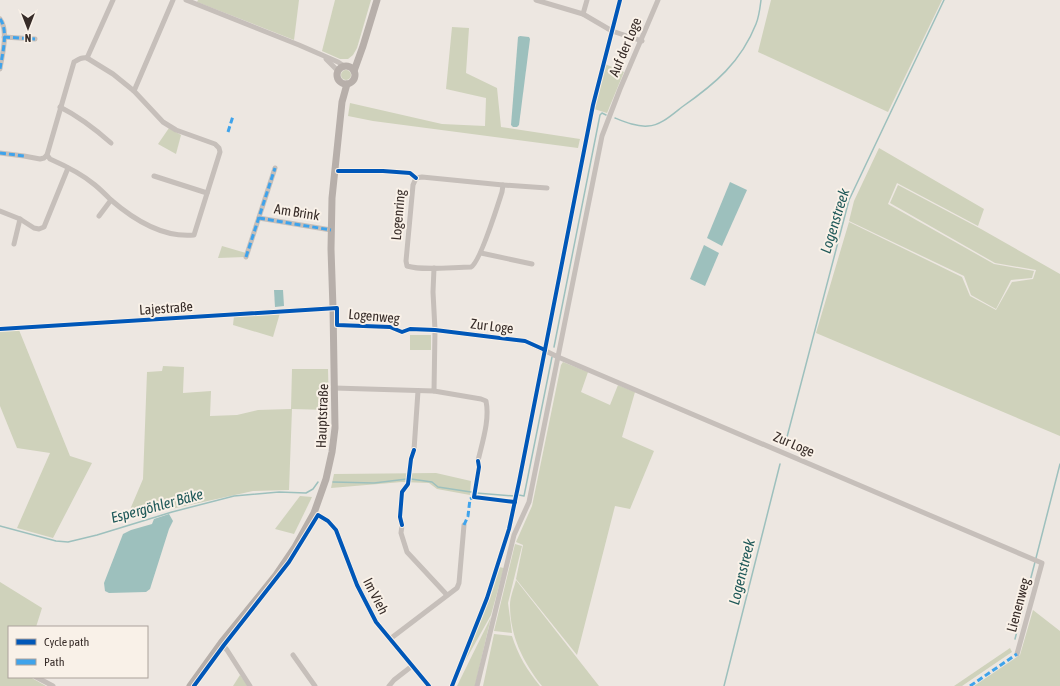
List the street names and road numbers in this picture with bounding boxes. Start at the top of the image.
street label: Auf der Loge [605,15,645,79]
street label: Logenring [388,189,408,241]
street label: Am Brink [273,201,321,223]
street label: Lajestraße [139,298,193,318]
street label: Logenweg [348,306,400,326]
street label: Zur Loge [470,315,514,337]
street label: Hauptstraße [313,384,331,448]
street label: Zur Loge [771,428,817,460]
street label: Im Vieh [360,575,392,617]
street label: Lienenweg [1003,576,1033,634]

